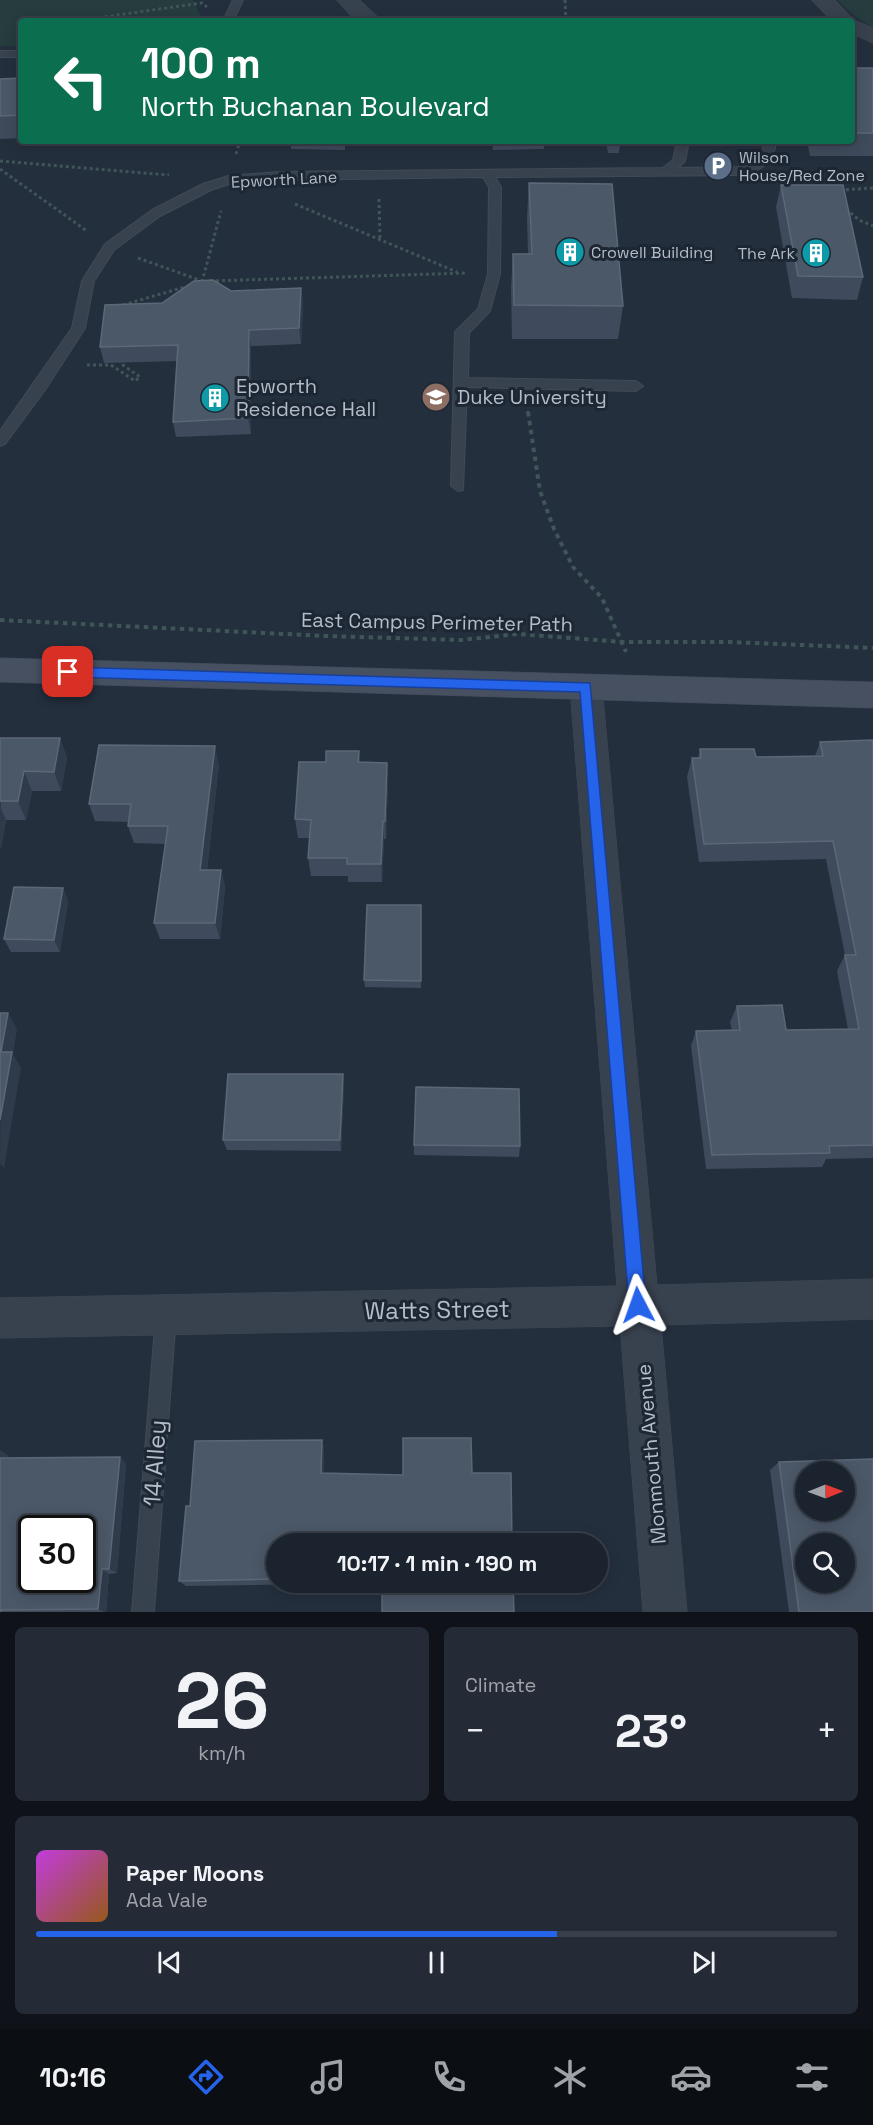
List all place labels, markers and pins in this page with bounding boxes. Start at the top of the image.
place label: Wilson House/Red Zone [739,147,865,186]
parking icon: Wilson House/Red Zone [702,150,734,182]
building icon: Crowell Building [554,236,586,268]
building icon: The Ark [800,237,832,269]
place label: Crowell Building [591,242,713,263]
place label: The Ark [738,243,795,264]
place label: Epworth Residence Hall [236,373,376,422]
school or university icon: Duke University [420,381,452,413]
building icon: Epworth Residence Hall [199,382,231,414]
place label: Duke University [457,384,607,410]
pin [42,646,93,697]

